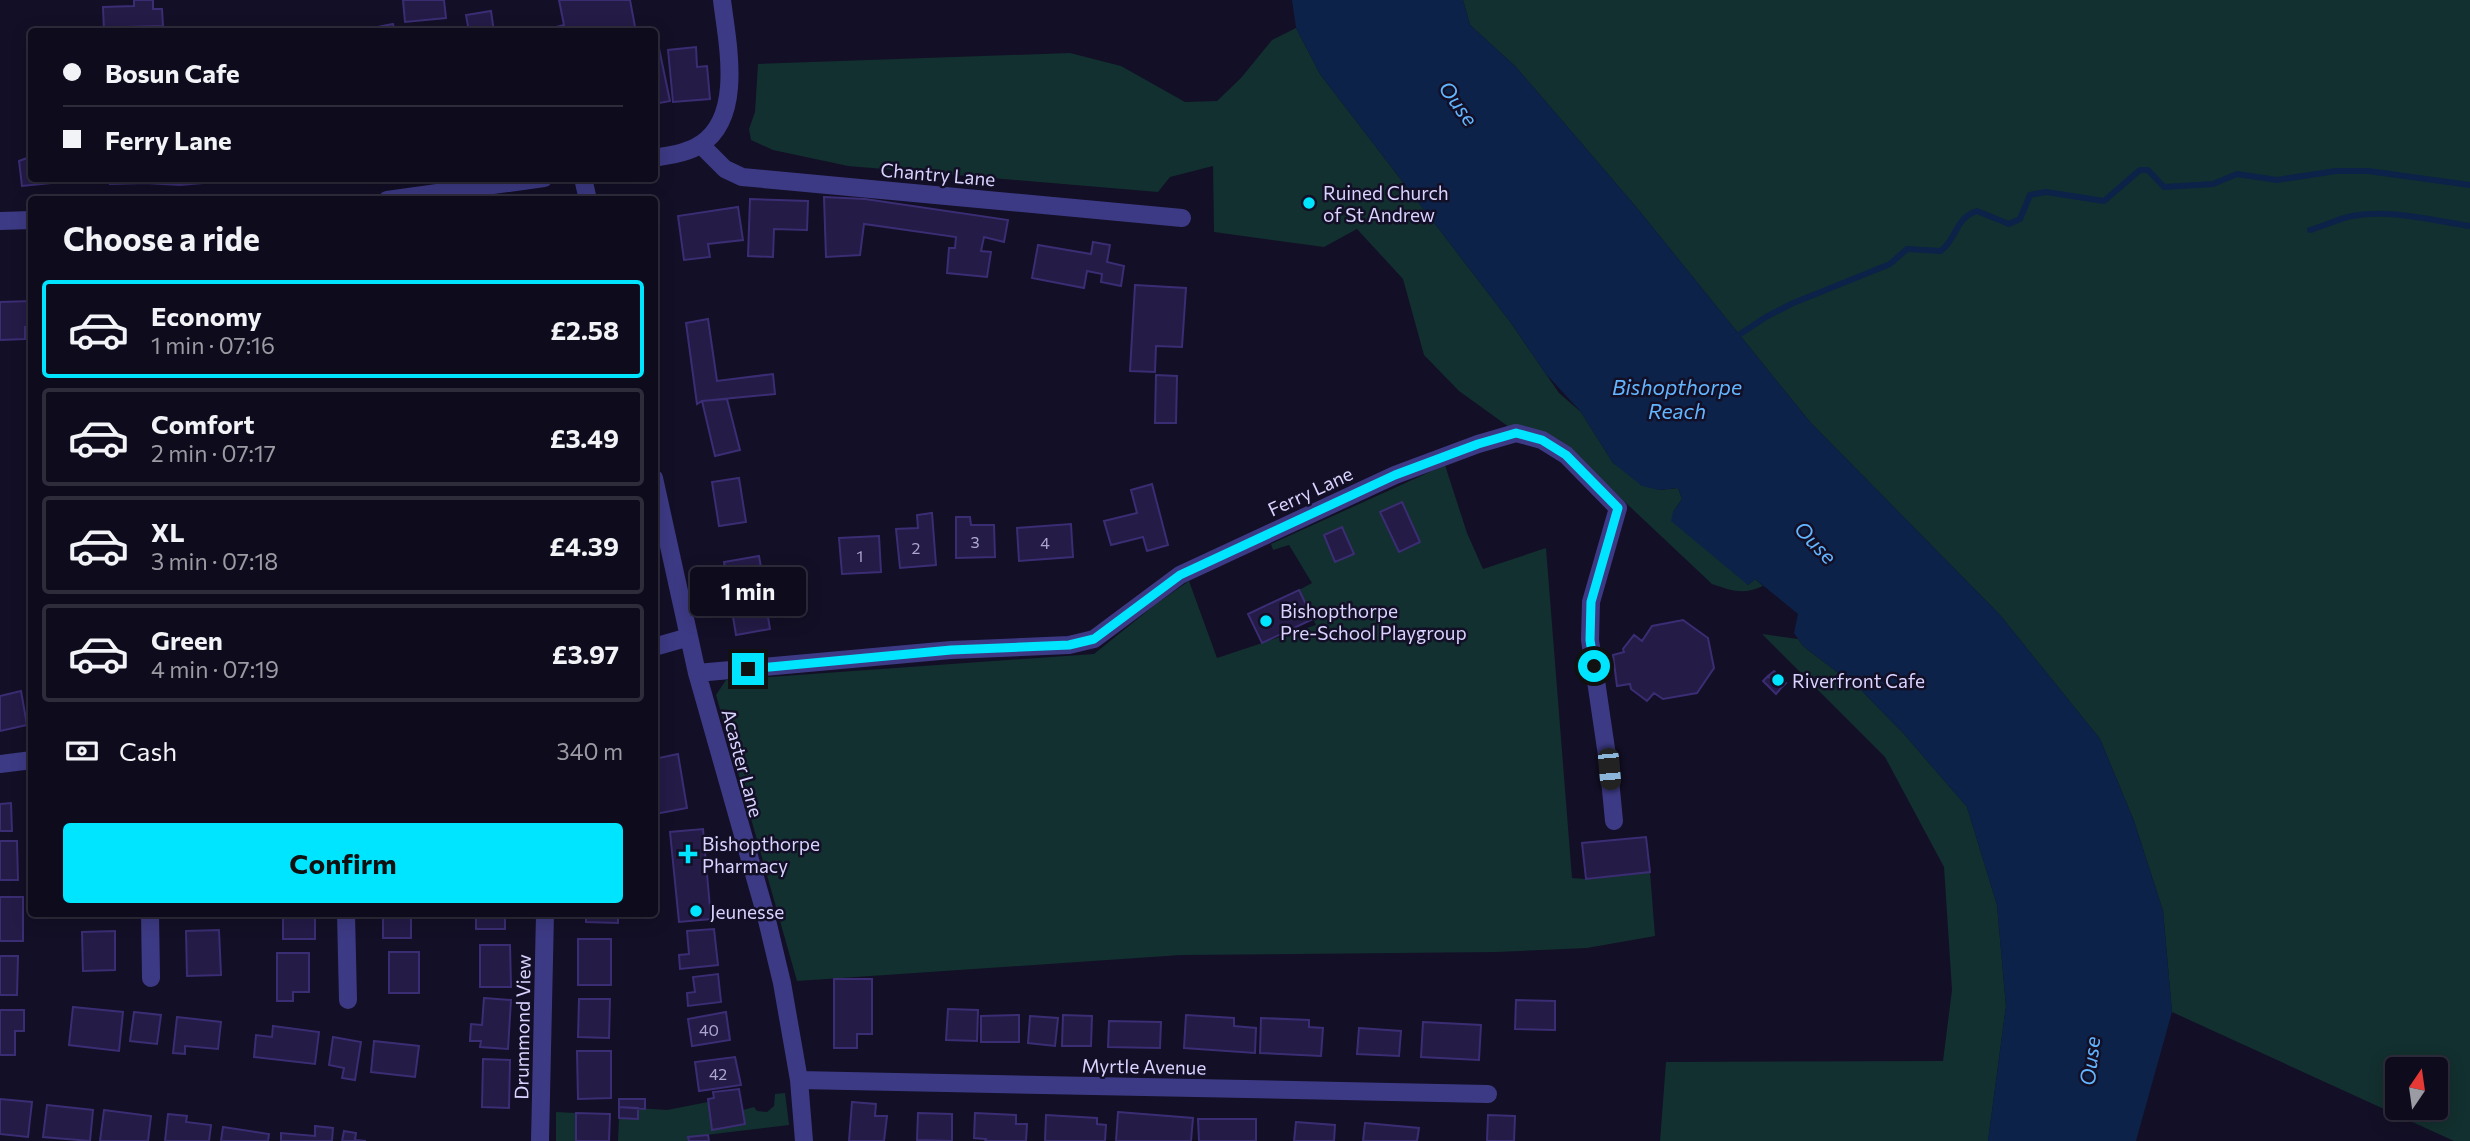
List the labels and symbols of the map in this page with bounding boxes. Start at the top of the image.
water label: Ouse [1434,76,1484,130]
street label: Chantry Lane [880,158,996,190]
place label: Ruined Church of St Andrew [1323,181,1449,226]
marker: Ruined Church of St Andrew [1301,195,1317,211]
water label: Bishopthorpe Reach [1612,374,1742,423]
street label: Ferry Lane [1264,461,1356,521]
water label: Ouse [1790,516,1842,568]
house number: 3 [970,532,980,551]
house number: 4 [1040,533,1050,552]
house number: 2 [912,538,921,557]
house number: 1 [857,546,863,565]
callout: 1 min [690,568,806,616]
place label: Bishopthorpe Pre-School Playgroup [1280,599,1467,644]
marker: Bishopthorpe Pre-School Playgroup [1258,613,1274,629]
route start [1578,650,1610,682]
route end [732,653,764,685]
place label: Riverfront Cafe [1792,669,1925,692]
marker: Riverfront Cafe [1770,672,1786,688]
street label: Acaster Lane [717,706,769,820]
car [1597,747,1622,791]
place label: Bishopthorpe Pharmacy [702,832,820,877]
marker: Bishopthorpe Pharmacy [680,846,696,862]
place label: Jeunesse [710,900,784,923]
marker: Jeunesse [688,903,704,919]
street label: Drummond View [509,954,535,1100]
house number: 40 [699,1020,719,1039]
water label: Ouse [2074,1035,2104,1087]
street label: Myrtle Avenue [1082,1053,1206,1079]
north arrow [2385,1057,2448,1120]
house number: 42 [709,1064,727,1083]

